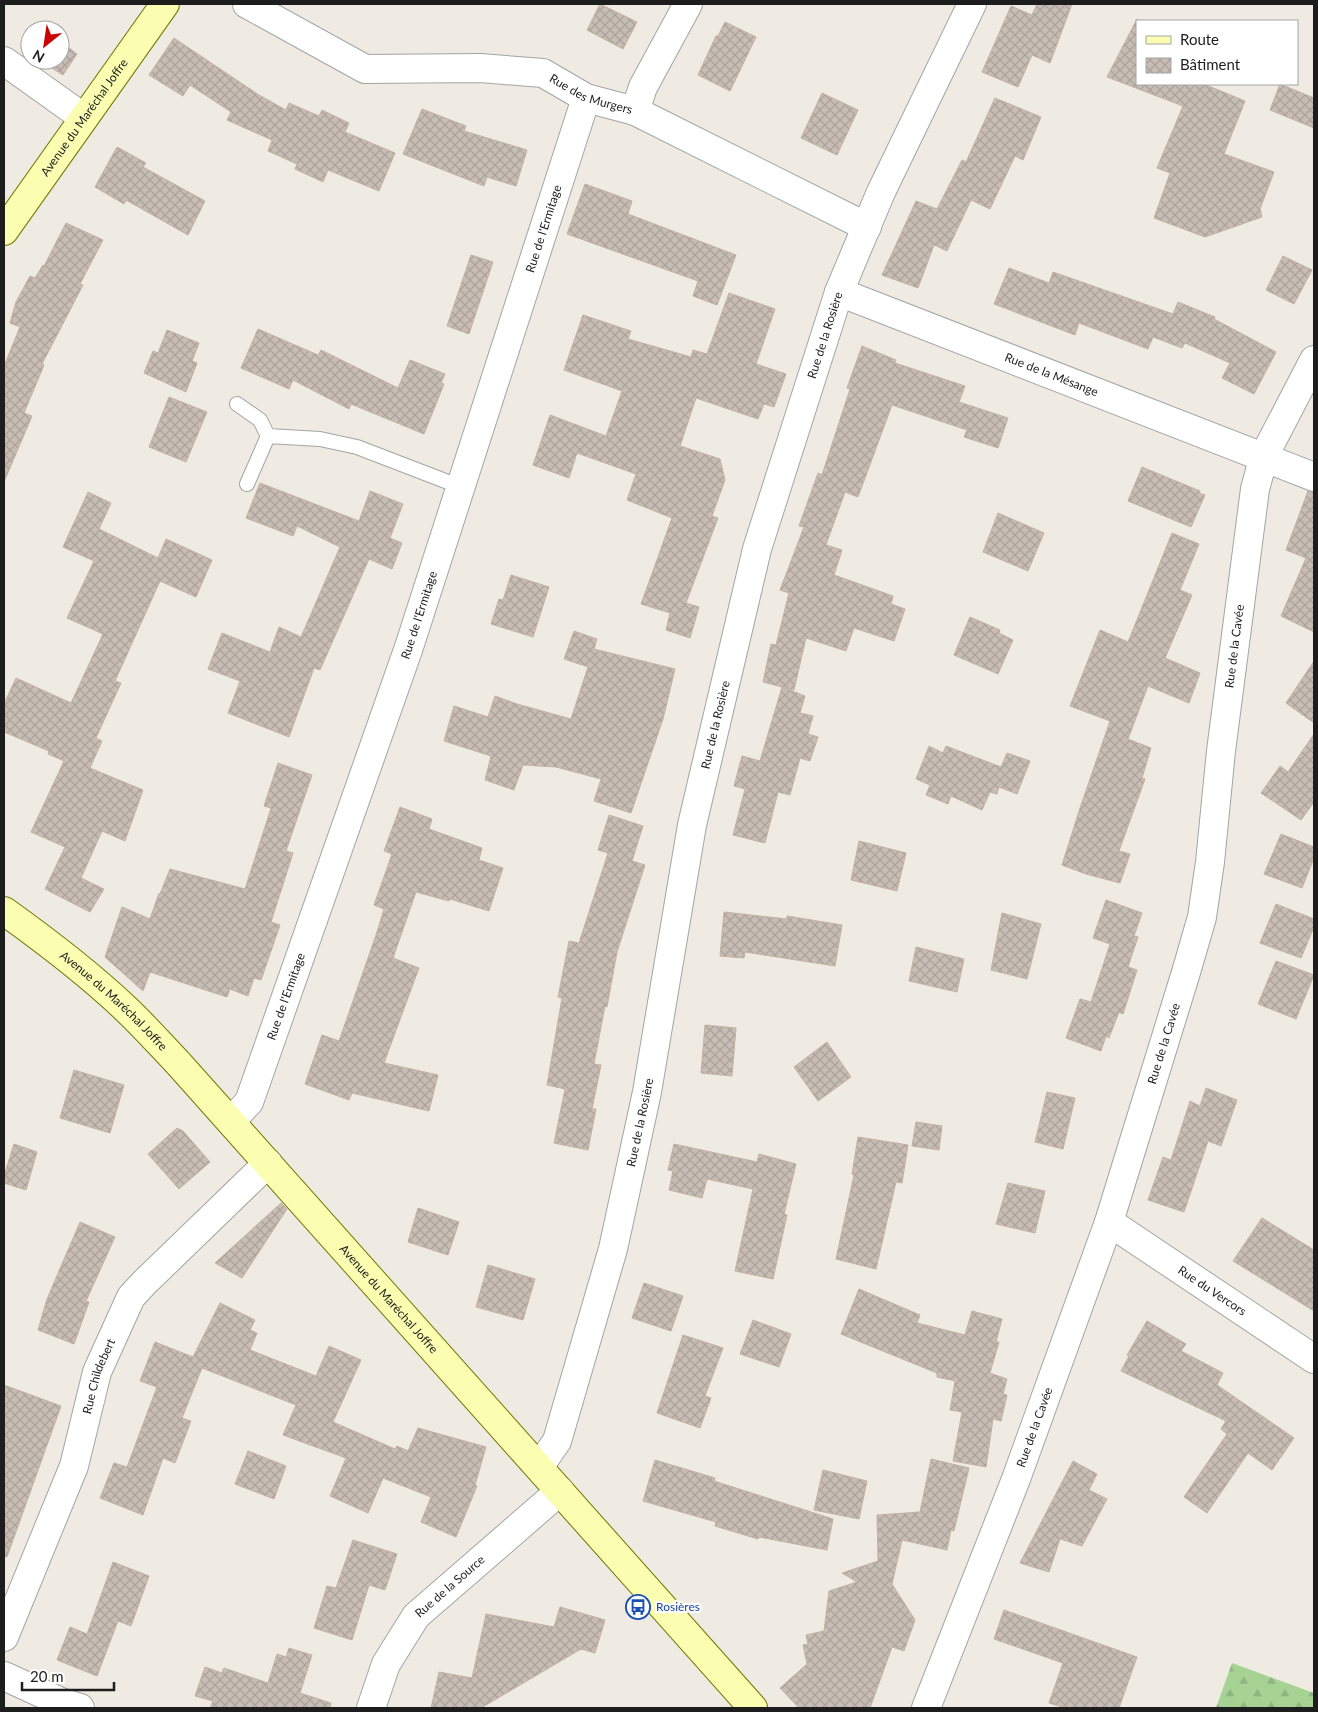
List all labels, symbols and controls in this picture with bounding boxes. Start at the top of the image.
north arrow [20,20,70,70]
legend [1136,20,1298,85]
text: Route [1180,30,1219,48]
text: N [29,47,47,67]
text: Bâtiment [1180,55,1241,73]
street label: Avenue du Maréchal Joffre [37,56,131,179]
street label: Rue des Murgers [547,70,634,117]
street label: Rue de l'Ermitage [522,183,565,274]
street label: Rue de la Rosière [804,290,846,380]
street label: Rue de la Mésange [1003,349,1101,399]
street label: Rue de l'Ermitage [397,569,440,661]
street label: Rue de la Cavée [1221,604,1247,689]
street label: Rue de la Rosière [697,679,733,770]
street label: Avenue du Maréchal Joffre [57,947,171,1054]
street label: Rue de l'Ermitage [263,951,308,1042]
street label: Rue de la Cavée [1144,1001,1183,1086]
street label: Rue de la Rosière [623,1077,656,1168]
street label: Avenue du Maréchal Joffre [337,1241,441,1356]
street label: Rue du Vercors [1175,1262,1249,1319]
street label: Rue Childebert [79,1335,118,1415]
street label: Rue de la Cavée [1013,1385,1056,1469]
street label: Rue de la Source [412,1552,488,1621]
bus stop icon: Rosières [625,1594,651,1620]
place label: Rosières [656,1599,700,1614]
scale bar [22,1660,115,1692]
text: 20 m [30,1667,64,1685]

